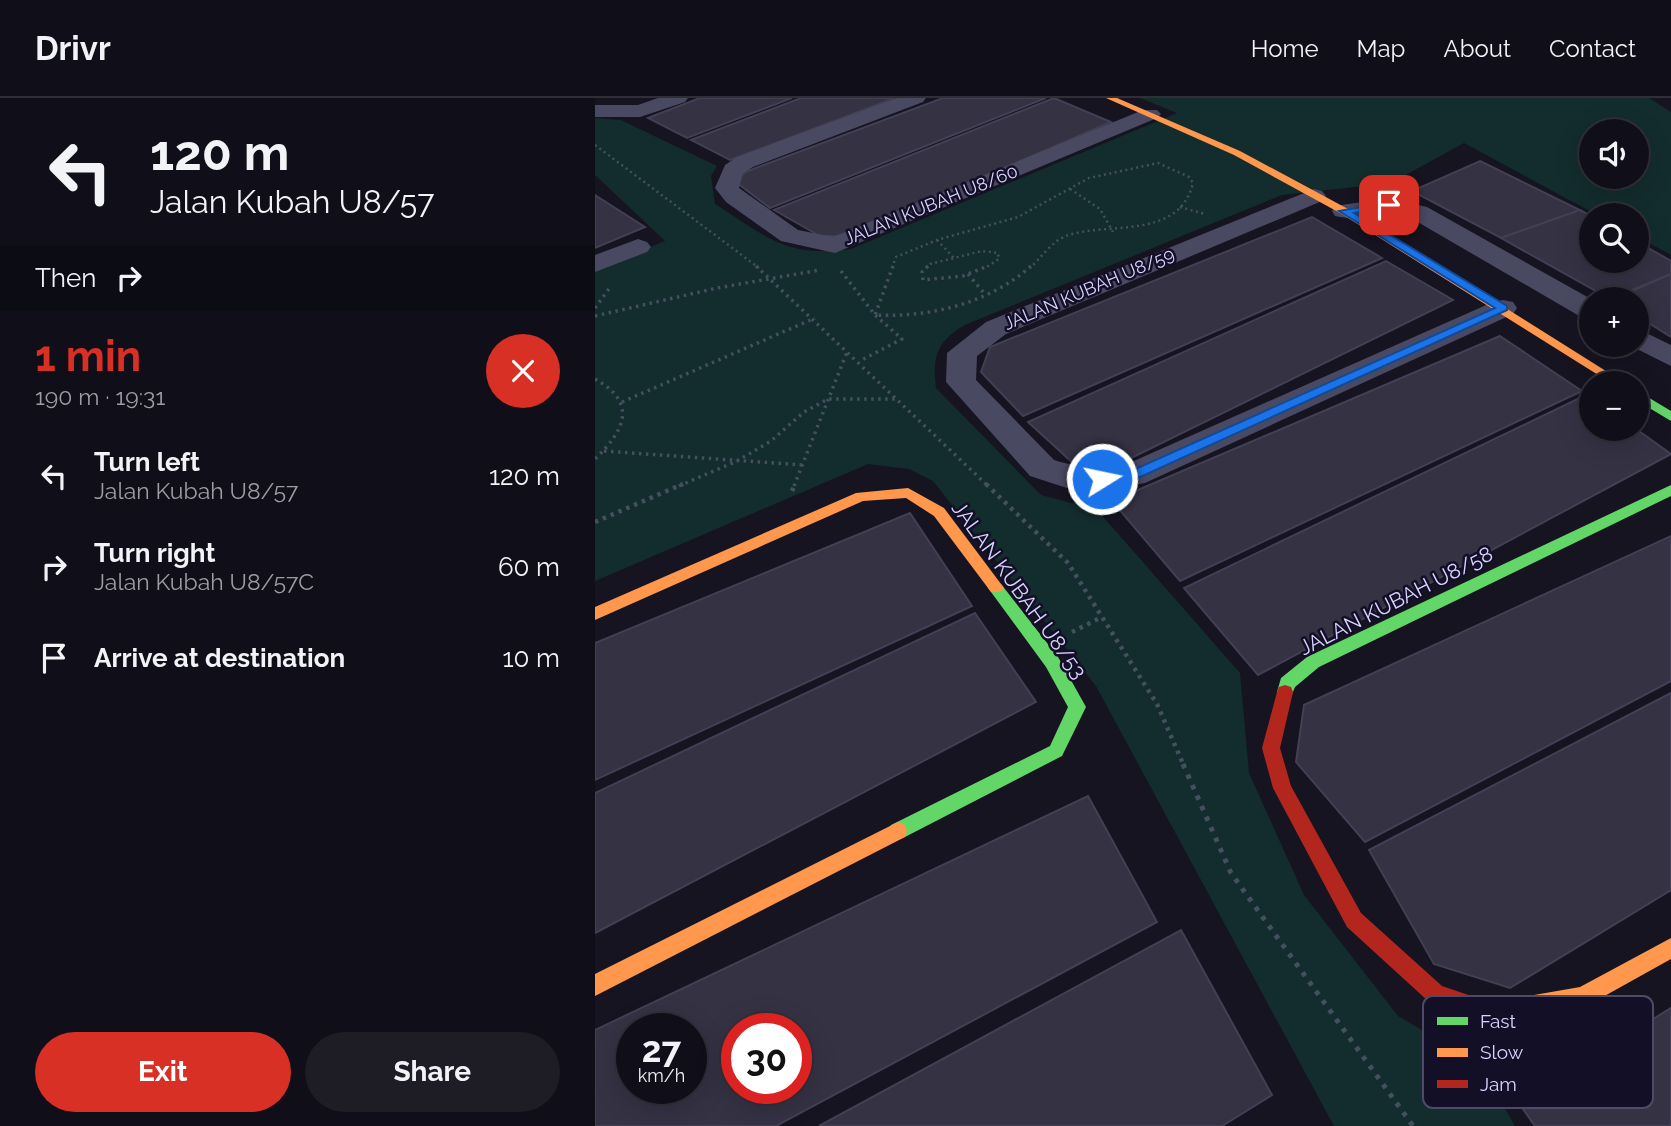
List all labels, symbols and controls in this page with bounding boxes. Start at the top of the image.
text: Drivr [35,29,111,68]
text: Home [1251,34,1319,63]
text: Map [1357,34,1405,63]
text: About [1443,34,1511,63]
text: Contact [1549,34,1636,63]
map controls [1579,119,1649,441]
button: sound [1579,119,1649,189]
text: 120 m [150,124,289,181]
icon: left [35,126,126,217]
street label: JALAN KUBAH U8/60 [841,160,1021,249]
pin [1359,175,1419,235]
text: Jalan Kubah U8/57 [150,183,434,220]
icon: arrive [1370,186,1408,224]
button: search [1579,203,1649,273]
street label: JALAN KUBAH U8/59 [1000,243,1177,334]
icon: right [110,259,148,297]
text: Then [35,263,96,293]
button: + [1579,287,1649,357]
text: 1 min [35,332,141,381]
button: close [486,334,560,408]
button: − [1579,371,1649,441]
text: 190 m · 19:31 [35,383,165,410]
position arrow [1065,442,1139,516]
text: Turn left [94,447,200,477]
icon: left [35,457,73,495]
text: 120 m [489,461,560,491]
text: Jalan Kubah U8/57 [94,477,298,504]
street label: JALAN KUBAH U8/53 [947,496,1092,683]
text: Turn right [94,538,215,568]
street label: JALAN KUBAH U8/58 [1295,541,1497,660]
icon: right [35,548,73,586]
text: 60 m [498,552,560,582]
text: Jalan Kubah U8/57C [94,568,314,595]
icon: arrive [35,639,73,677]
text: Arrive at destination [94,643,345,673]
text: 10 m [502,643,560,673]
legend [1423,996,1653,1108]
text: Fast [1480,1010,1516,1032]
speed limit sign: 30 [721,1013,812,1104]
text: 27 [642,1029,681,1070]
button: Exit [35,1032,291,1112]
button: Share [305,1032,560,1112]
text: Slow [1480,1041,1524,1063]
text: km/h [638,1065,685,1086]
text: Jam [1480,1073,1517,1095]

